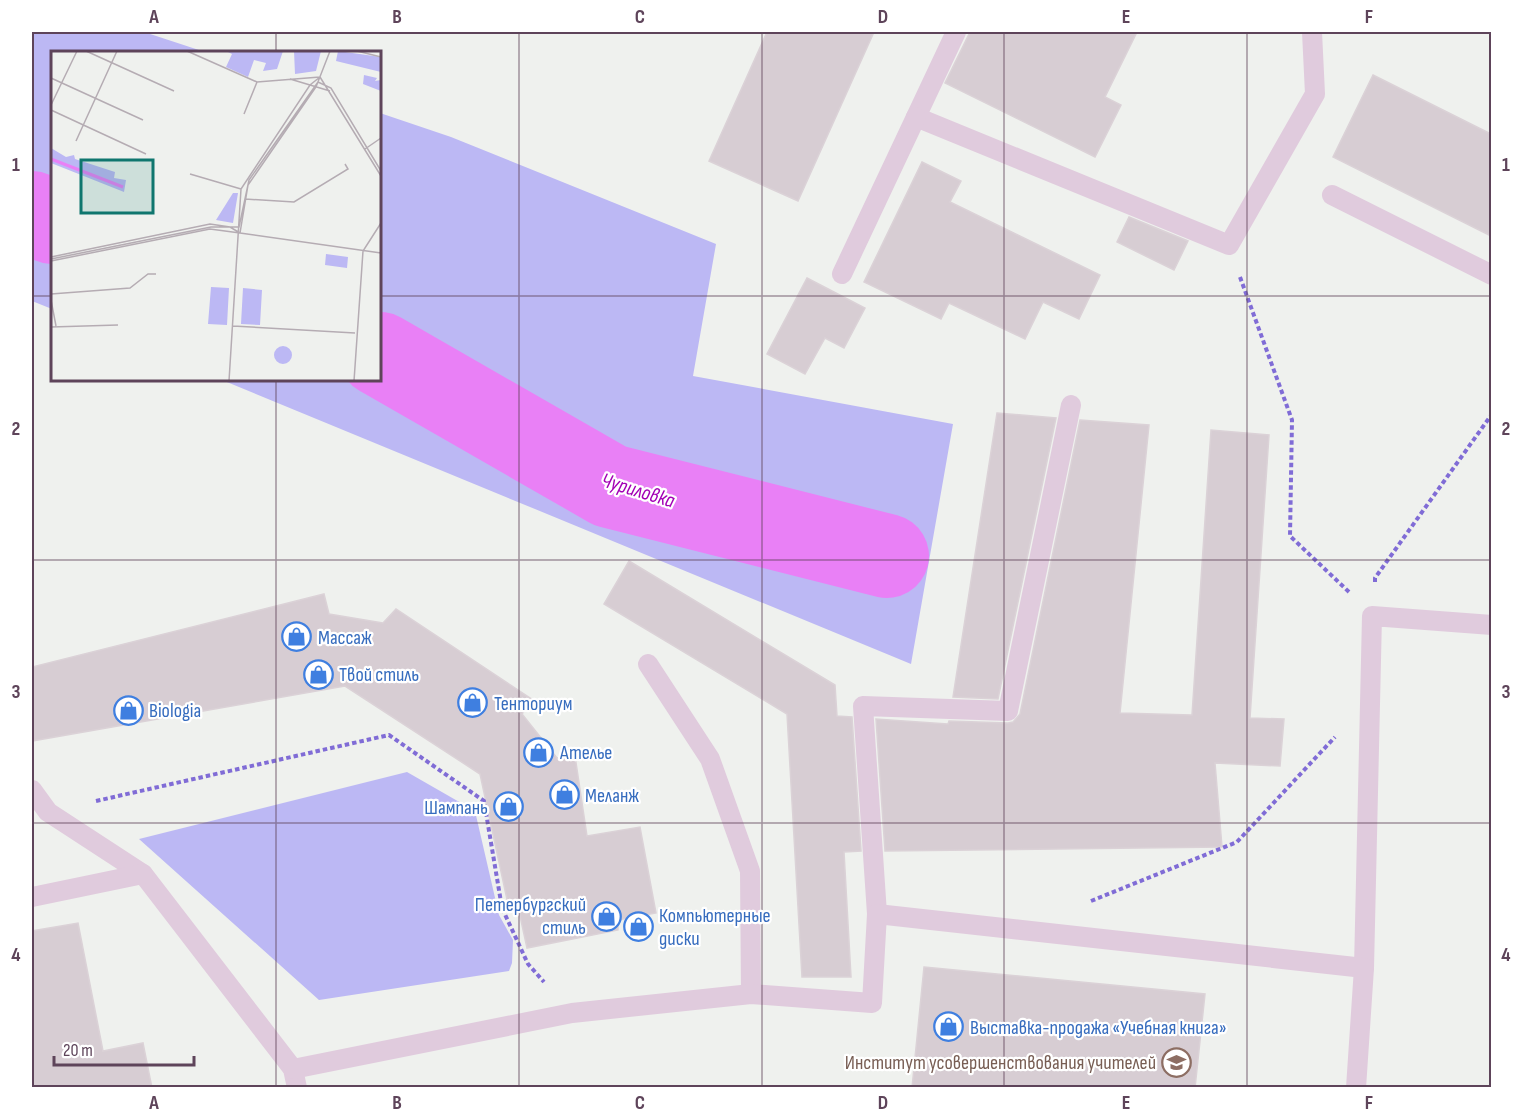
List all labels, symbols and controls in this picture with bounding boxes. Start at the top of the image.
text: A [148,5,159,29]
text: B [392,5,402,29]
text: C [635,5,645,29]
text: D [878,5,888,29]
text: E [1122,5,1130,29]
text: F [1365,5,1373,29]
inset map [51,51,381,381]
text: 1 [12,153,20,177]
text: 1 [1502,153,1510,177]
text: 2 [12,417,20,441]
text: 2 [1502,417,1510,441]
water label: Чуриловка [598,467,678,514]
shop icon: Массаж [281,621,313,653]
place label: Массаж [318,626,372,650]
shop icon: Твой стиль [302,658,334,690]
place label: Твой стиль [339,663,419,687]
text: 3 [12,680,21,704]
text: 3 [1502,680,1511,704]
shop icon: Тенториум [457,687,489,719]
place label: Тенториум [494,692,572,716]
shop icon: Biologia [112,694,144,726]
place label: Biologia [149,699,201,723]
shop icon: Ателье [523,736,555,768]
place label: Ателье [559,741,612,765]
shop icon: Меланж [548,779,580,811]
place label: Меланж [585,784,639,808]
shop icon: Шампань [493,791,525,823]
place label: Шампань [424,796,488,820]
place label: Петербургский стиль [475,893,586,940]
shop icon: Петербургский стиль [591,900,623,932]
place label: Компьютерные диски [659,904,771,951]
shop icon: Компьютерные диски [622,910,654,942]
text: 4 [11,943,21,967]
text: 4 [1501,943,1511,967]
shop icon: Выставка-продажа «Учебная книга» [933,1011,965,1043]
place label: Выставка-продажа «Учебная книга» [970,1016,1227,1040]
scale bar [54,1029,194,1067]
text: 20 m [63,1040,93,1061]
school or university icon: Институт усовершенствования учителей [1161,1046,1193,1078]
place label: Институт усовершенствования учителей [845,1051,1156,1075]
text: A [148,1091,159,1115]
text: B [392,1091,402,1115]
text: C [635,1091,645,1115]
text: D [878,1091,888,1115]
text: E [1122,1091,1130,1115]
text: F [1365,1091,1373,1115]

